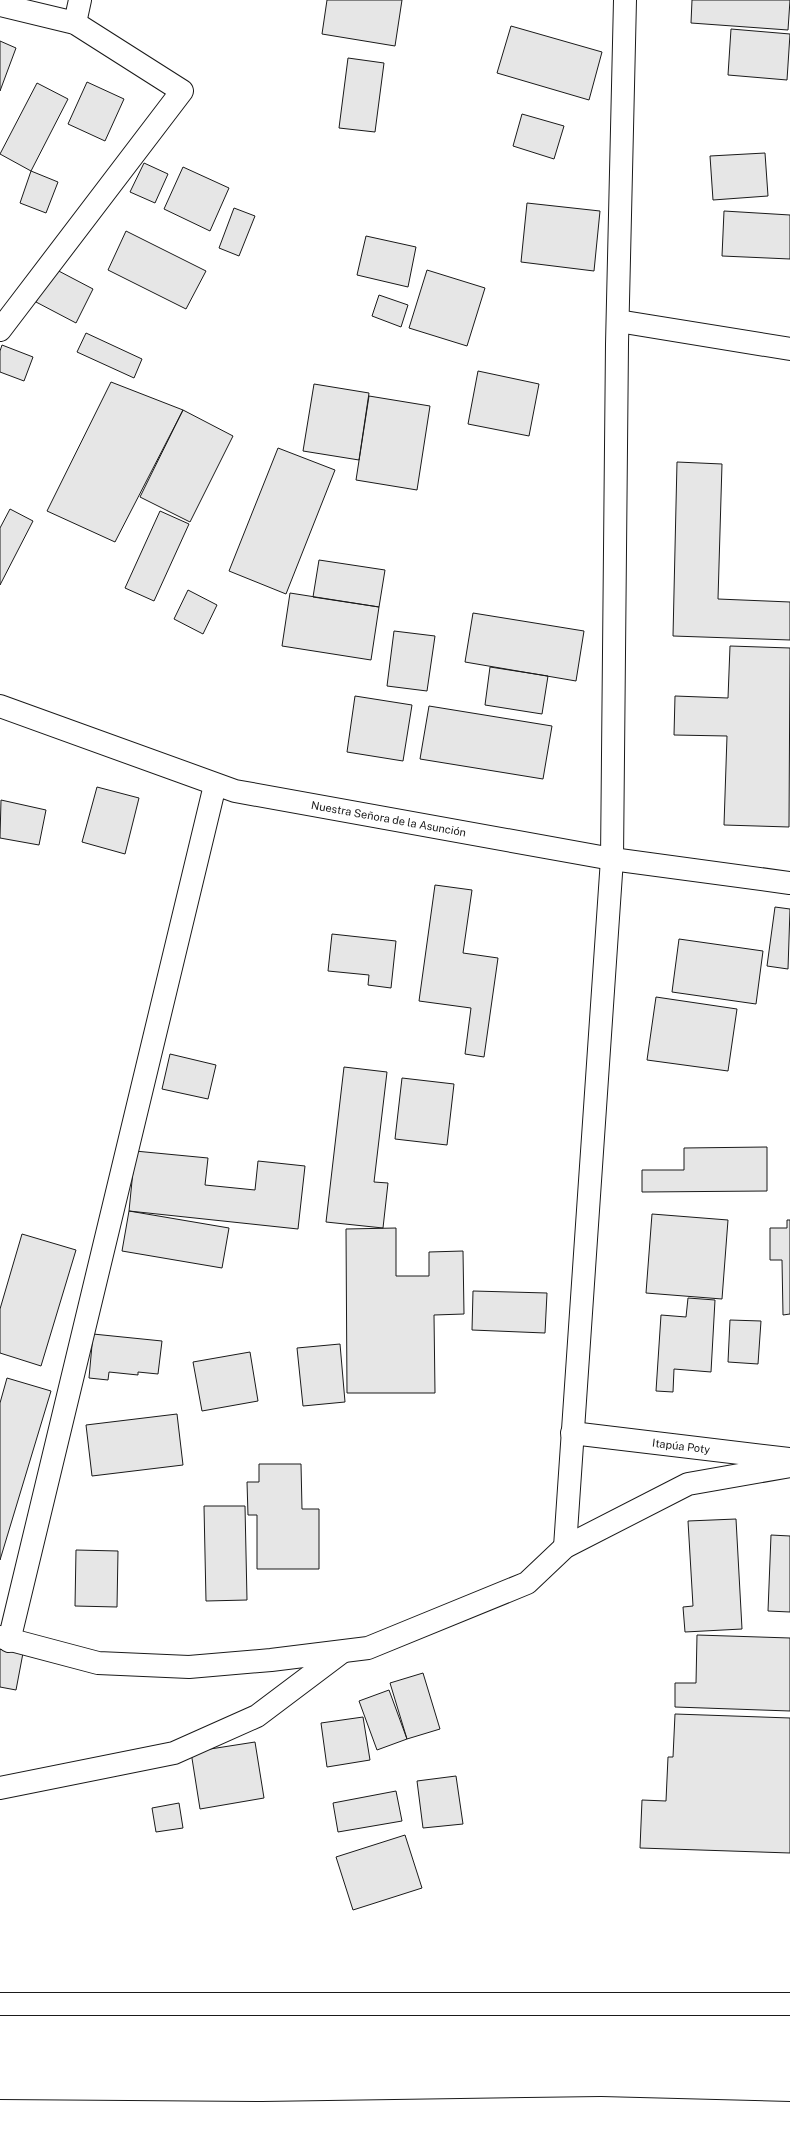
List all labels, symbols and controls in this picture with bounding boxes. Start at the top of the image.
street label: Nuestra Señora de la Asunción [310,799,467,839]
street label: Itapúa Poty [652,1437,711,1456]

